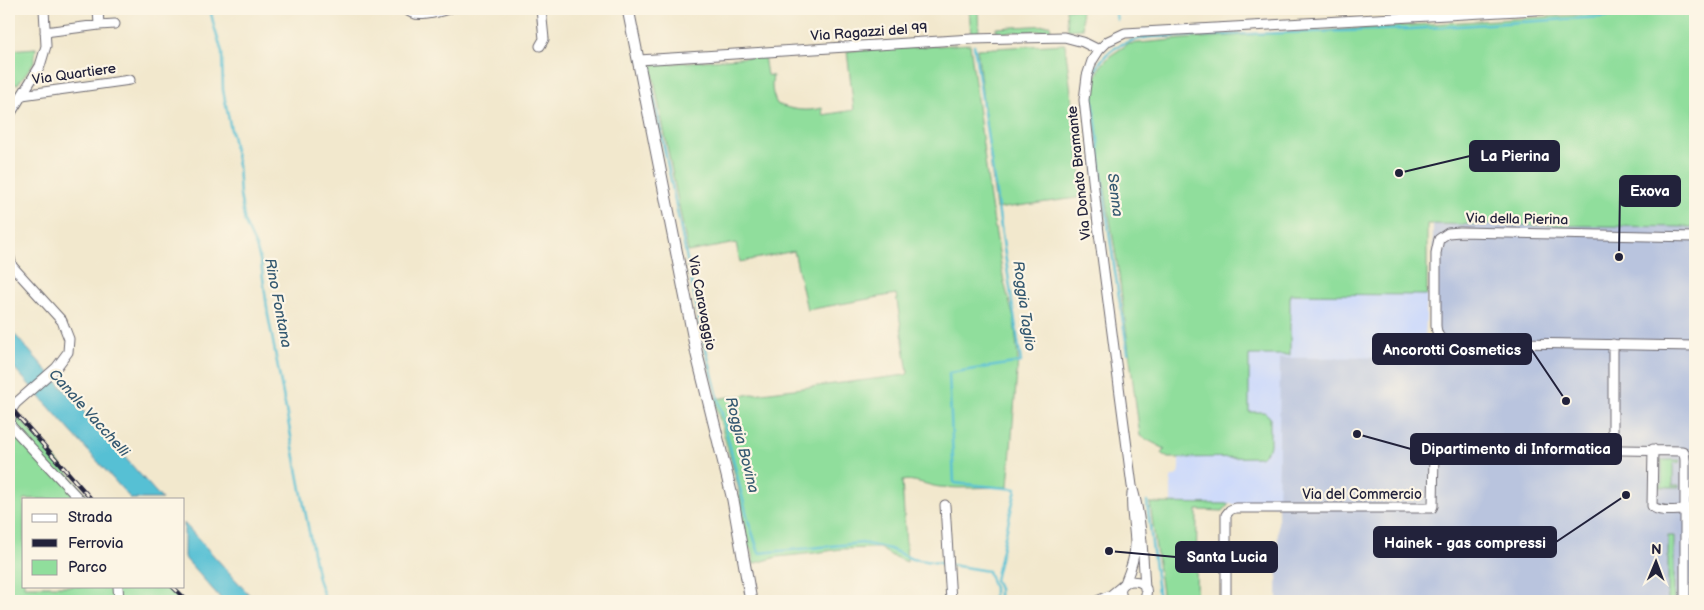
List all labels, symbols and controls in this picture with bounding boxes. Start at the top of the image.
street label: Via Ragazzi del 99 [810,19,928,45]
street label: Via Quartiere [31,60,117,88]
street label: Via Donato Bramante [1063,105,1095,241]
callout: La Pierina [1470,141,1559,171]
text: La Pierina [1480,147,1550,166]
water label: Senna [1103,172,1127,218]
callout: Exova [1620,176,1680,206]
text: Exova [1630,182,1670,201]
street label: Via della Pierina [1466,210,1568,228]
street label: Via Caravaggio [684,254,720,352]
water label: Rino Fontana [260,257,296,349]
water label: Roggia Taglio [1008,260,1040,353]
callout: Ancorotti Cosmetics [1373,334,1531,364]
text: Ancorotti Cosmetics [1382,341,1521,360]
water label: Canale Vacchelli [45,365,134,461]
water label: Roggia Bovina [721,395,763,495]
callout: Dipartimento di Informatica [1411,434,1621,464]
text: Dipartimento di Informatica [1421,440,1611,459]
street label: Via del Commercio [1302,486,1422,503]
legend [22,498,185,588]
text: Strada [68,508,112,527]
callout: Hainek - gas compressi [1374,527,1556,557]
text: Ferrovia [68,534,124,553]
text: Hainek - gas compressi [1384,534,1546,553]
north arrow [1632,538,1682,588]
text: N [1651,541,1662,558]
callout: Santa Lucia [1176,542,1277,572]
text: Santa Lucia [1187,548,1267,567]
text: Parco [68,558,107,577]

